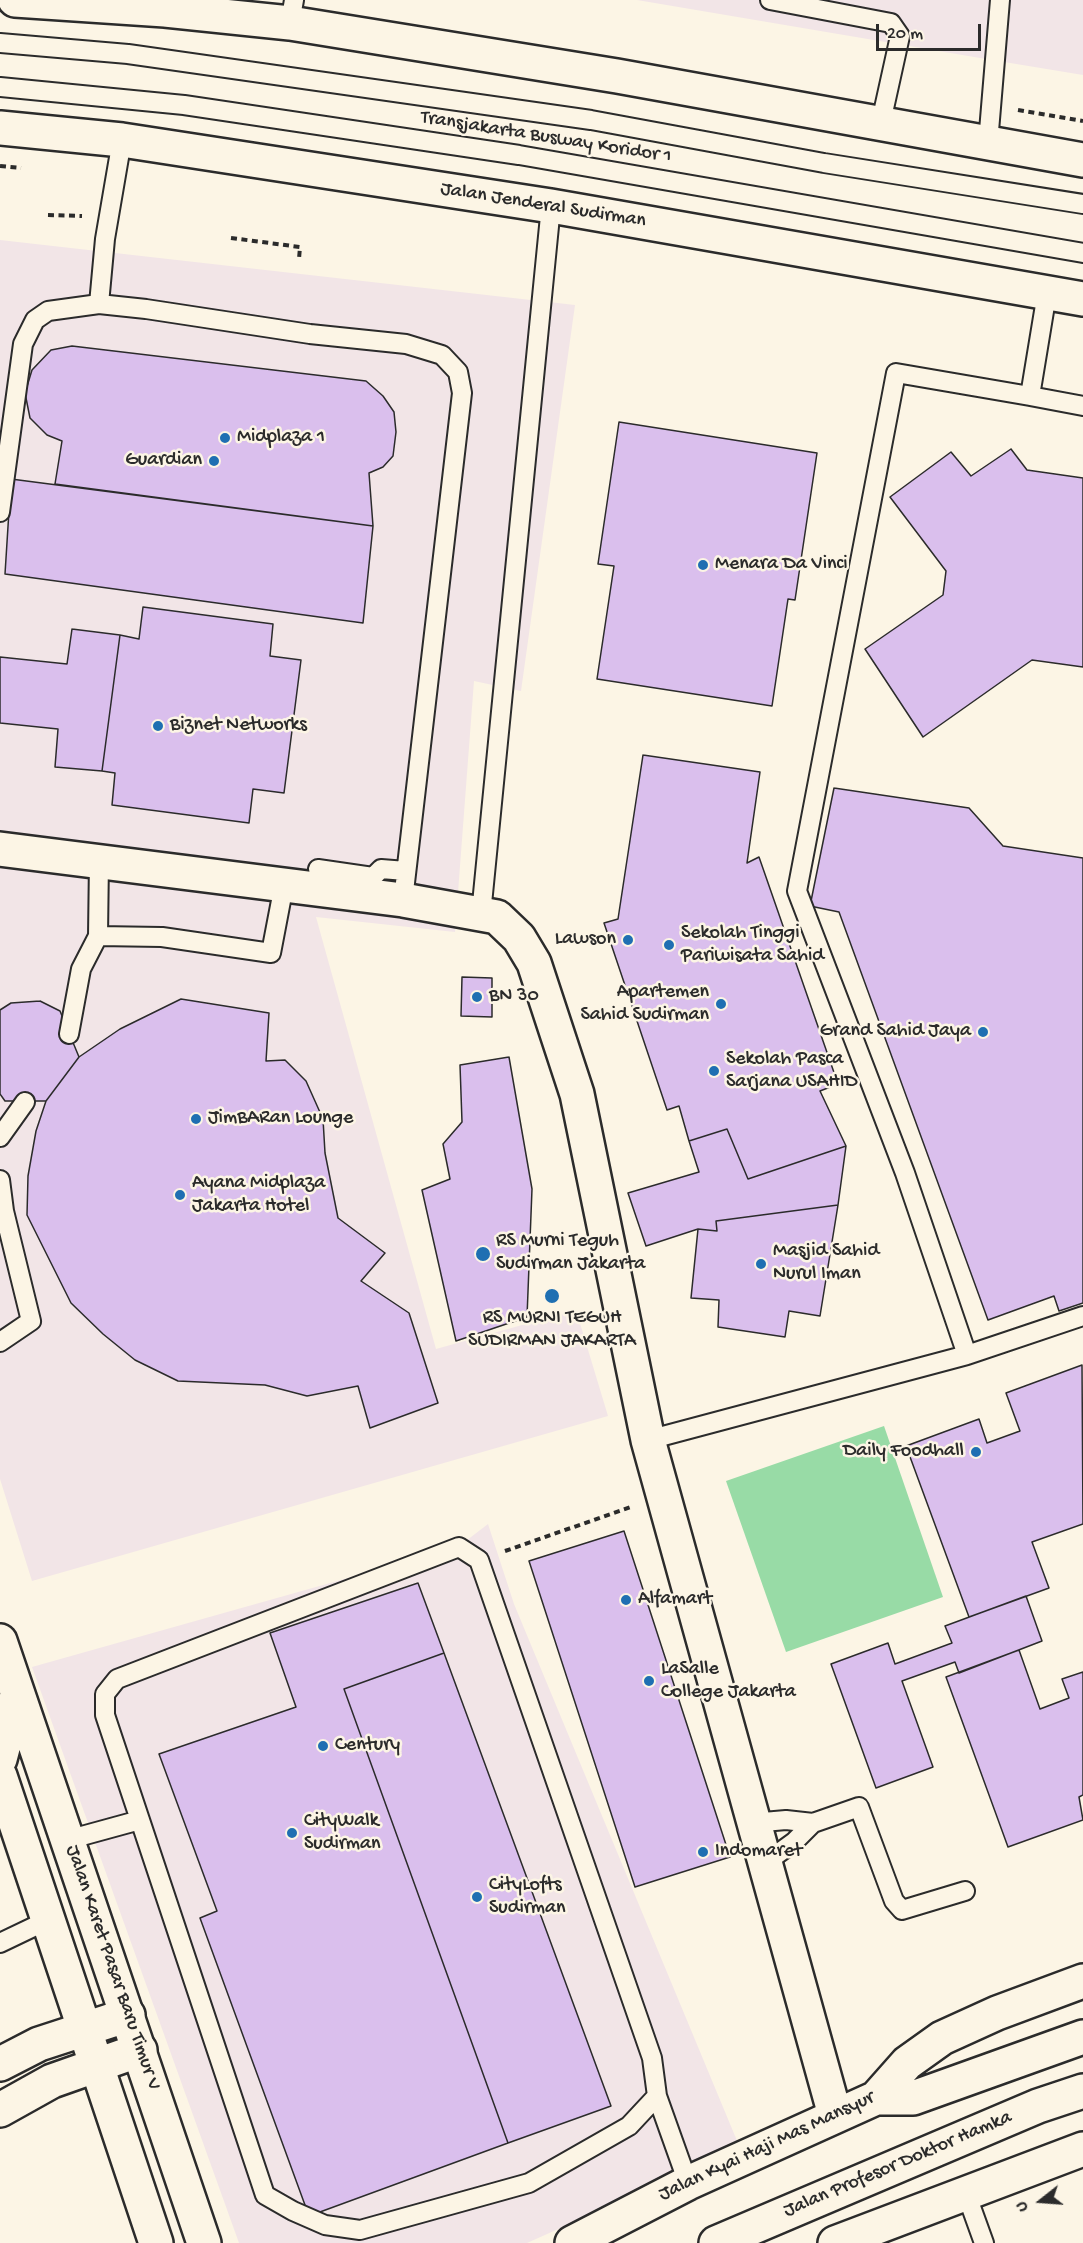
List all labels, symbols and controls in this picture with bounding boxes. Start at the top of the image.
scale bar [879,12,984,50]
text: 20 m [887,24,923,45]
street label: Transjakarta Busway Koridor 1 [419,106,673,170]
street label: Jalan Jenderal Sudirman [438,178,648,234]
place label: Midplaza 1 [237,426,325,450]
marker: Midplaza 1 [218,431,232,445]
place label: Guardian [125,449,202,473]
marker: Guardian [207,454,221,468]
place label: Menara Da Vinci [715,553,848,577]
marker: Menara Da Vinci [696,558,710,572]
place label: Biznet Networks [170,714,307,738]
marker: Biznet Networks [151,719,165,733]
place label: Sekolah Tinggi Pariwisata Sahid [681,922,824,969]
place label: Lawson [555,928,616,952]
marker: Lawson [621,933,635,947]
marker: Sekolah Tinggi Pariwisata Sahid [662,938,676,952]
place label: Apartemen Sahid Sudirman [580,981,709,1028]
place label: BN 30 [489,985,539,1009]
marker: BN 30 [470,990,484,1004]
marker: Apartemen Sahid Sudirman [714,997,728,1011]
place label: Grand Sahid Jaya [820,1020,971,1044]
marker: Grand Sahid Jaya [976,1025,990,1039]
place label: Sekolah Pasca Sarjana USAHID [726,1048,858,1095]
marker: Sekolah Pasca Sarjana USAHID [707,1064,721,1078]
place label: JimBARan Lounge [208,1107,353,1131]
marker: JimBARan Lounge [189,1112,203,1126]
place label: Ayana Midplaza Jakarta Hotel [192,1172,325,1219]
marker: Ayana Midplaza Jakarta Hotel [173,1188,187,1202]
place label: RS Murni Teguh Sudirman Jakarta [496,1230,645,1277]
place label: Masjid Sahid Nurul Iman [773,1240,879,1287]
marker: RS Murni Teguh Sudirman Jakarta [474,1245,492,1263]
marker: Masjid Sahid Nurul Iman [754,1257,768,1271]
marker: RS MURNI TEGUH SUDIRMAN JAKARTA [543,1287,561,1305]
place label: RS MURNI TEGUH SUDIRMAN JAKARTA [468,1307,636,1354]
place label: Daily Foodhall [843,1440,964,1464]
marker: Daily Foodhall [969,1445,983,1459]
place label: Alfamart [638,1588,712,1612]
marker: Alfamart [619,1593,633,1607]
place label: LaSalle College Jakarta [661,1658,796,1705]
marker: LaSalle College Jakarta [642,1674,656,1688]
place label: Century [335,1734,400,1758]
marker: Century [316,1739,330,1753]
place label: CityWalk Sudirman [304,1810,381,1857]
marker: CityWalk Sudirman [285,1826,299,1840]
place label: Indomaret [715,1840,802,1864]
street label: Jalan Karet Pasar Baru Timur V [59,1842,165,2094]
marker: Indomaret [696,1845,710,1859]
place label: CityLofts Sudirman [489,1874,566,1921]
marker: CityLofts Sudirman [470,1890,484,1904]
street label: Jalan Kyai Haji Mas Mansyur [655,2086,879,2208]
street label: Jalan Profesor Doktor Hamka [780,2106,1016,2224]
north arrow [1011,2171,1071,2231]
text: U [1013,2199,1034,2214]

